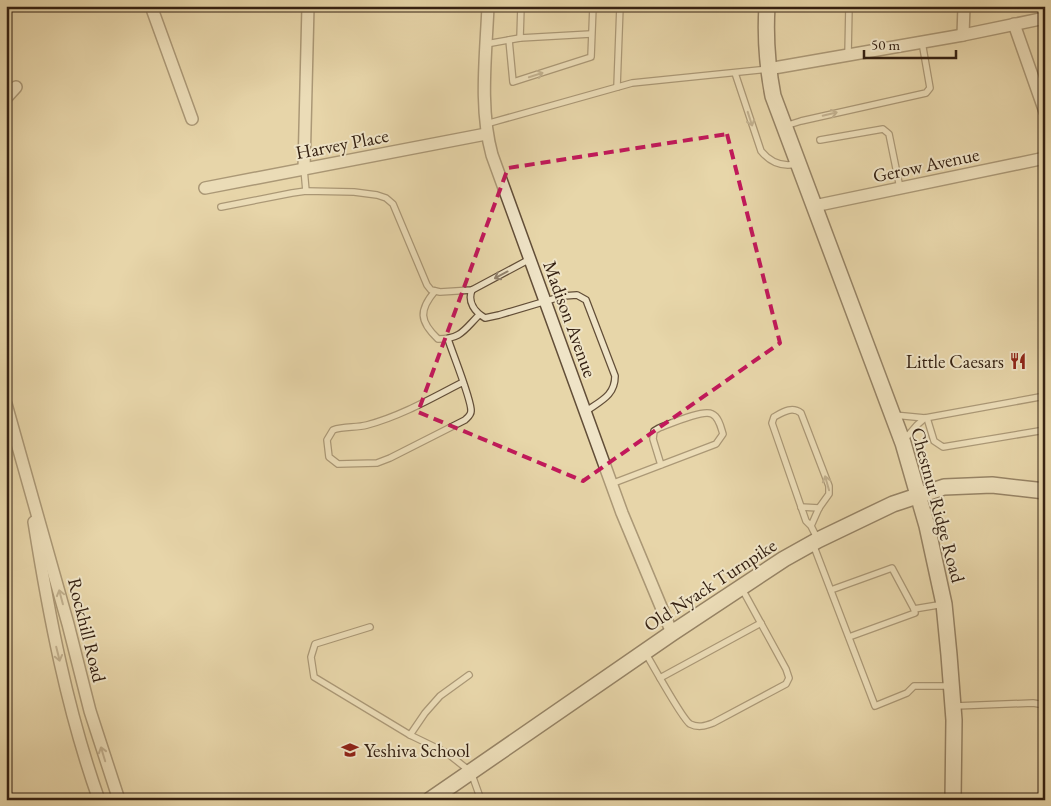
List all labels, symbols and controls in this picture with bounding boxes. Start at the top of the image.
scale bar [864,28,956,60]
text: 50 m [871,35,900,54]
one-way arrow [527,70,543,79]
one-way arrow [822,109,838,118]
one-way arrow [746,111,755,126]
street label: Harvey Place [293,123,391,165]
street label: Gerow Avenue [871,142,981,188]
street label: Madison Avenue [537,257,603,381]
one-way arrow [493,270,508,280]
place label: Little Caesars [906,349,1004,374]
restaurant icon: Little Caesars [1008,351,1028,371]
street label: Chestnut Ridge Road [905,425,971,586]
one-way arrow [822,475,831,491]
street label: Old Nyack Turnpike [639,533,781,637]
street label: Rockhill Road [62,575,112,685]
one-way arrow [56,589,65,605]
one-way arrow [54,646,63,662]
place label: Yeshiva School [364,738,470,763]
school or university icon: Yeshiva School [340,740,360,760]
one-way arrow [98,746,108,762]

